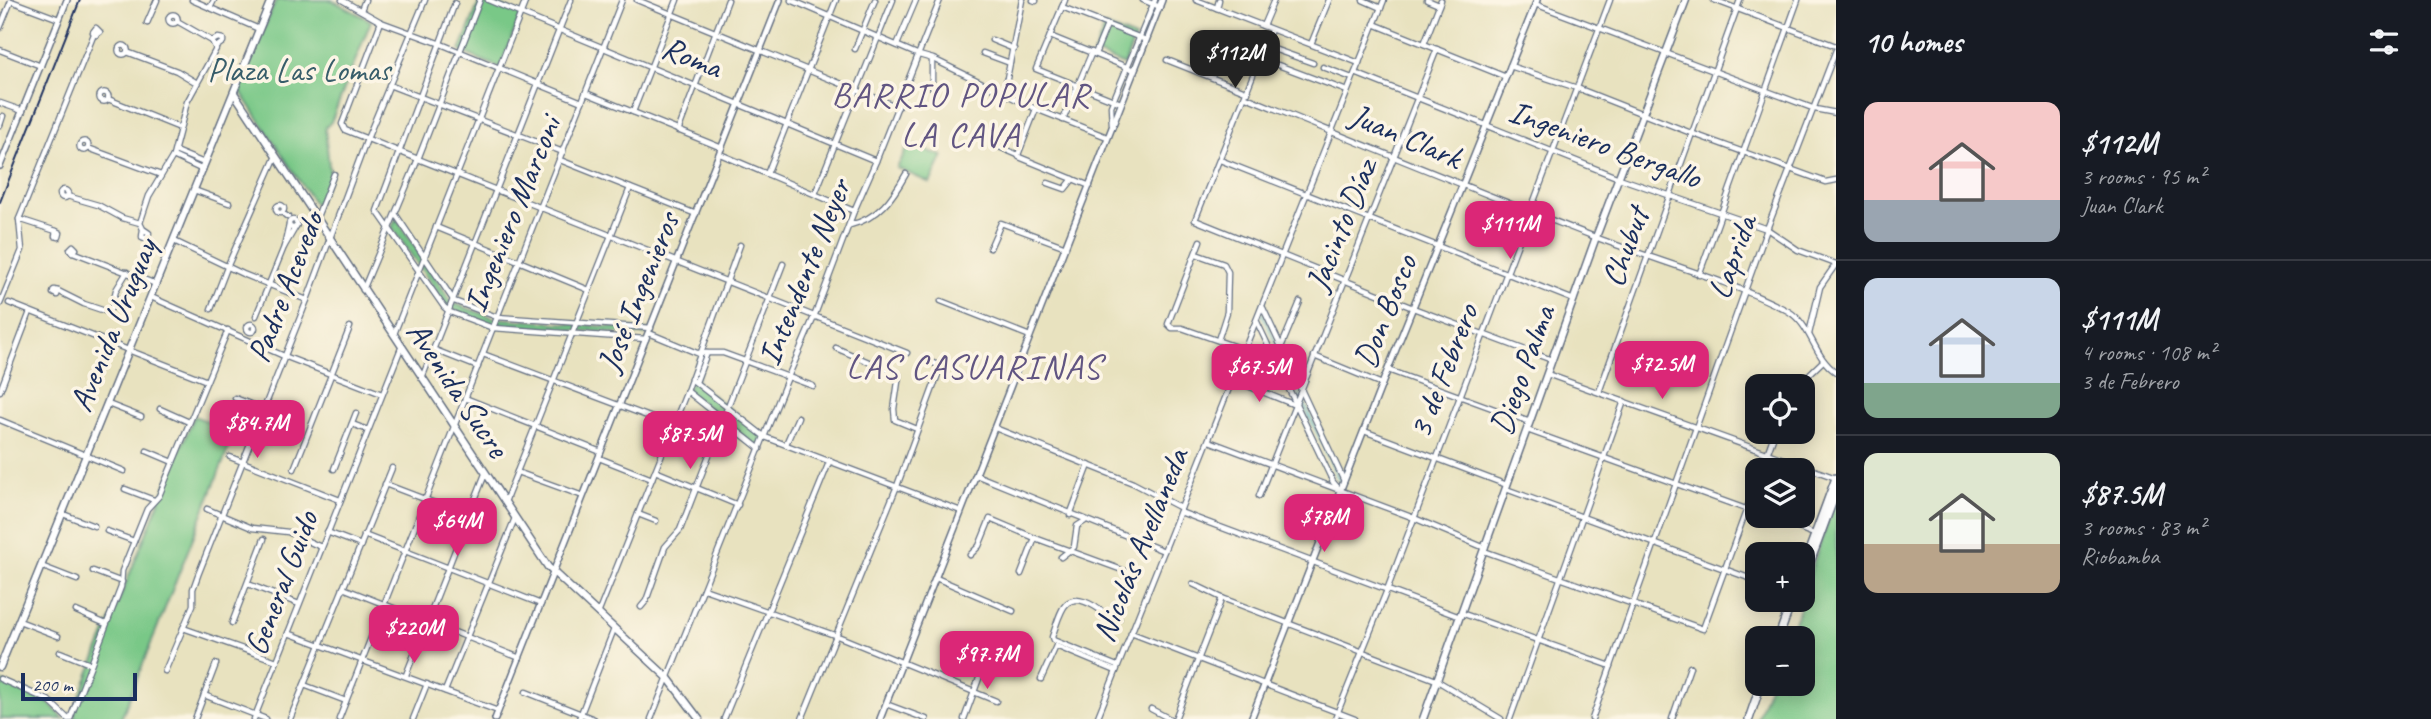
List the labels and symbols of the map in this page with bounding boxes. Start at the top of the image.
street label: Roma [656,26,730,89]
pin: $112M [1186,31,1284,90]
park label: Plaza Las Lomas [208,49,393,91]
district label: BARRIO POPULAR LA CAVA [832,72,1093,157]
street label: Ingeniero Bergallo [1503,90,1709,199]
street label: Juan Clark [1342,93,1471,179]
street label: Ingeniero Marconi [454,106,572,318]
street label: Jacinto Díaz [1295,150,1388,298]
street label: Intendente Neyer [748,171,861,371]
street label: Chubut [1591,198,1660,292]
pin: $111M [1461,202,1559,261]
street label: Padre Acevedo [237,203,334,368]
street label: José Ingenieros [586,204,690,380]
street label: Laprida [1698,207,1767,304]
street label: Avenida Uruguay [59,230,168,418]
street label: Don Bosco [1343,247,1427,373]
street label: 3 de Febrero [1398,296,1489,444]
street label: Diego Palma [1479,298,1565,440]
street label: Avenida Sucre [397,313,520,467]
pin: $72.5M [1605,342,1719,401]
district label: LAS CASUARINAS [846,344,1107,389]
pin: $67.5M [1202,344,1316,404]
pin: $84.7M [200,400,314,460]
pin: $87.5M [633,412,747,471]
street label: Nicolás Avellaneda [1082,440,1199,648]
pin: $78M [1283,494,1365,554]
pin: $64M [416,498,498,558]
street label: General Guido [234,504,328,661]
pin: $220M [365,606,463,665]
pin: $97.7M [930,632,1044,691]
scale bar [21,670,136,702]

